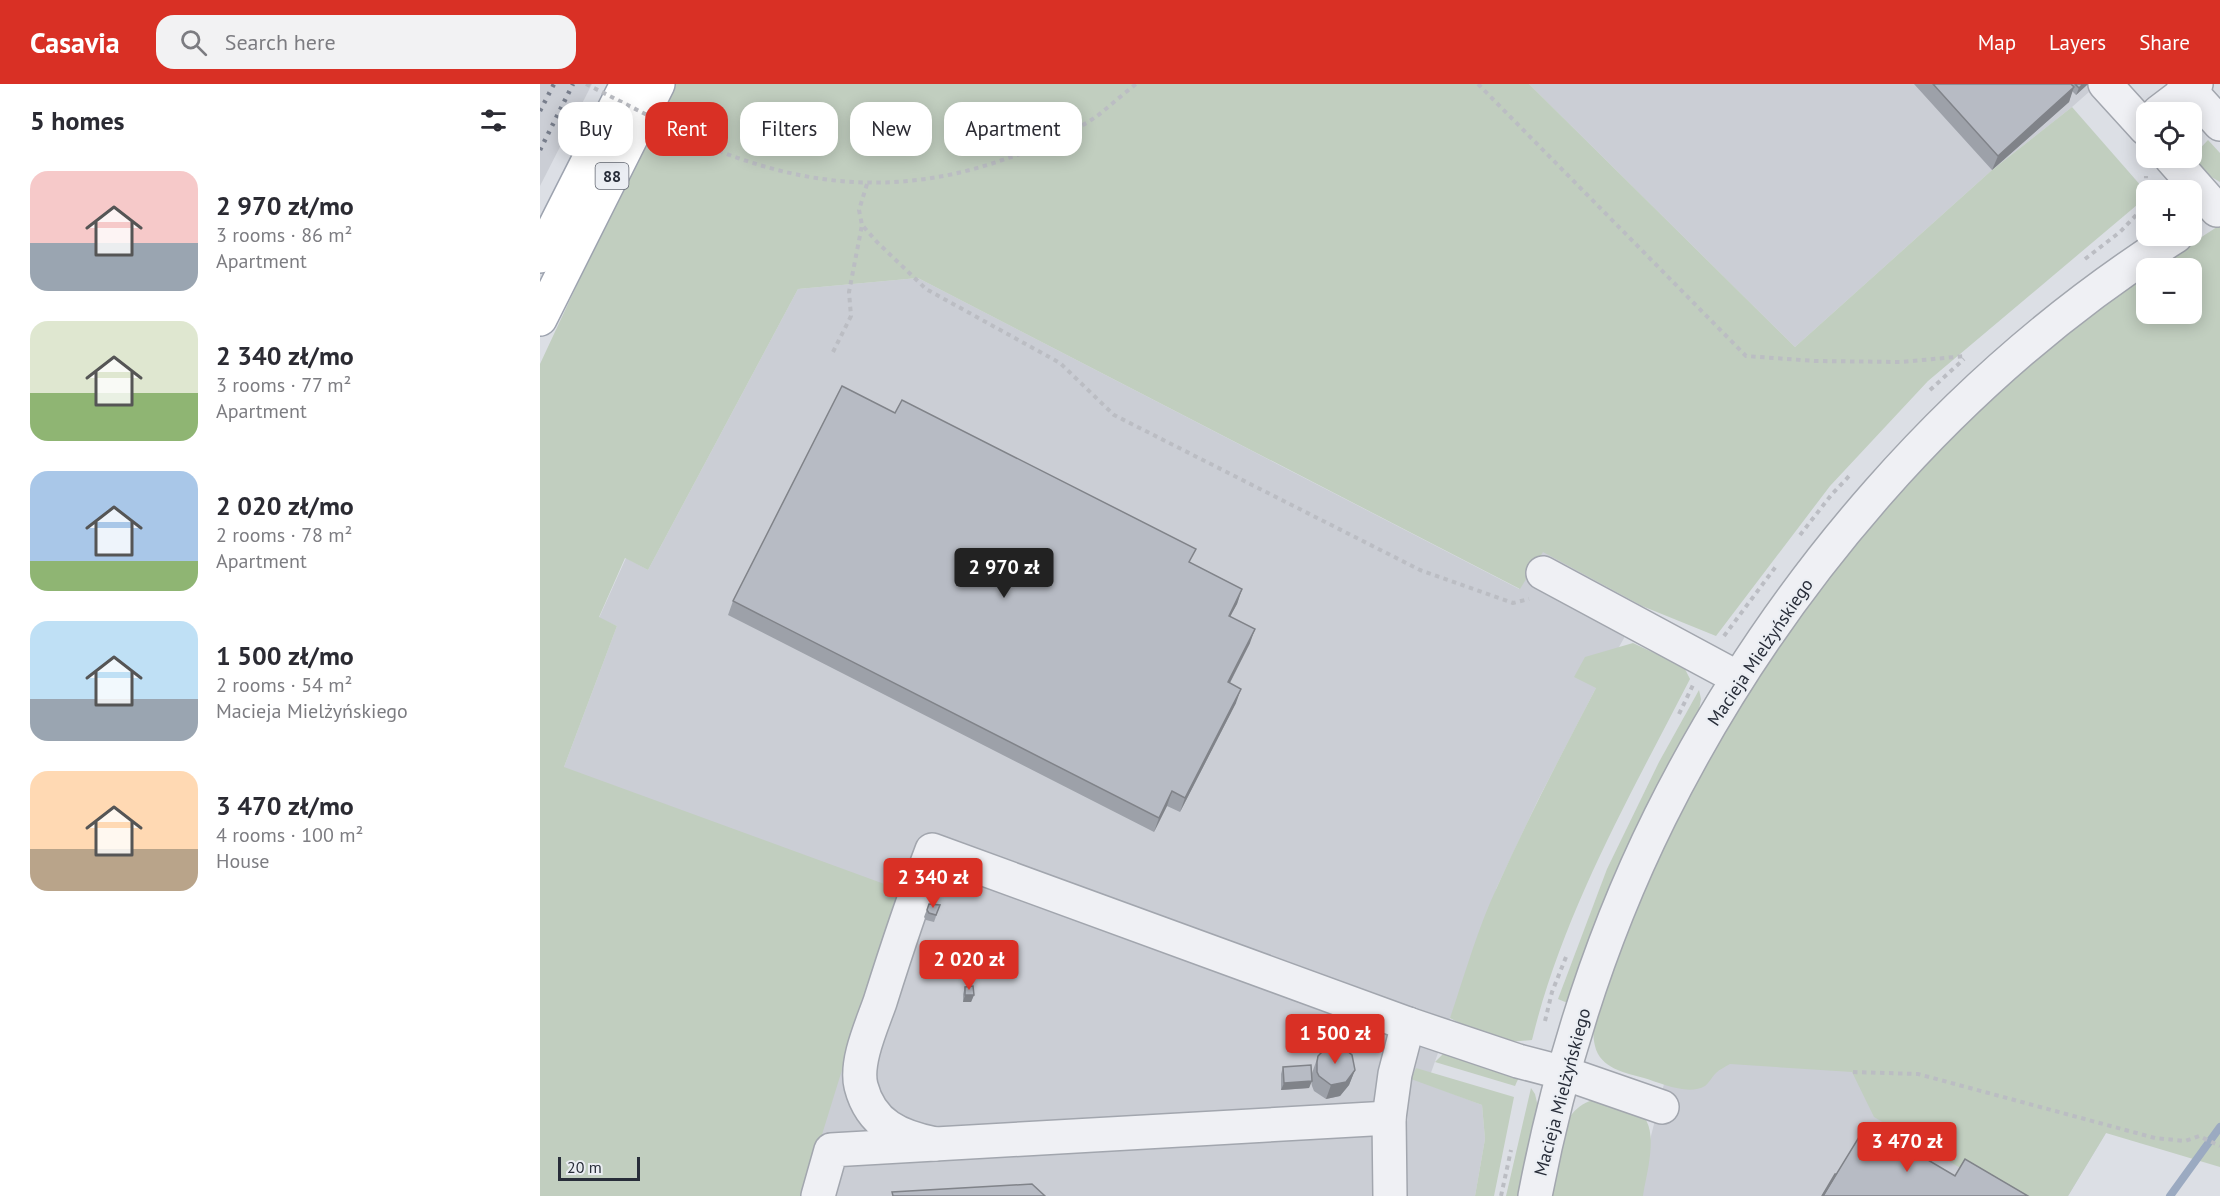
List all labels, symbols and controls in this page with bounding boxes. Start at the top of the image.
search box [156,15,576,69]
text: Casavia [30,24,120,61]
icon: search [177,26,210,59]
text: Search here [225,28,336,56]
text: Map [1978,29,2016,56]
text: Layers [2049,29,2106,56]
text: Share [2139,29,2190,56]
chip: Buy [558,102,633,156]
chip: Rent [645,102,728,156]
chip: Filters [740,102,838,156]
chip: New [850,102,932,156]
chip: Apartment [944,102,1082,156]
map controls [2136,102,2202,324]
button: locate [2136,102,2202,168]
text: 5 homes [30,104,125,137]
icon: filters [477,104,510,137]
road number: 88 [596,163,628,189]
button: + [2136,180,2202,246]
text: 2 970 zł/mo [216,189,354,222]
icon: home [78,195,150,267]
text: 3 rooms · 86 m² [216,222,352,248]
text: Apartment [216,248,307,274]
button: − [2136,258,2202,324]
text: 2 340 zł/mo [216,339,354,372]
icon: home [78,345,150,417]
text: 3 rooms · 77 m² [216,372,351,398]
text: Apartment [216,398,307,424]
text: 2 020 zł/mo [216,489,354,522]
icon: home [78,495,150,567]
text: 2 rooms · 78 m² [216,522,352,548]
text: Apartment [216,548,307,574]
pin: 2 970 zł [942,548,1066,599]
text: 2 970 zł [968,554,1040,580]
street label: Macieja Mielżyńskiego [1702,574,1818,730]
text: 1 500 zł/mo [216,639,354,672]
icon: home [78,645,150,717]
text: 2 rooms · 54 m² [216,672,352,698]
text: Macieja Mielżyńskiego [216,698,408,724]
text: 3 470 zł/mo [216,789,354,822]
icon: home [78,795,150,867]
text: 4 rooms · 100 m² [216,822,363,848]
text: House [216,848,270,874]
pin: 2 340 zł [871,858,995,909]
text: 2 340 zł [897,864,969,890]
pin: 2 020 zł [907,940,1031,991]
text: 2 020 zł [933,946,1005,972]
street label: Macieja Mielżyńskiego [1529,1006,1595,1178]
pin: 1 500 zł [1273,1014,1397,1065]
text: 1 500 zł [1299,1020,1371,1046]
pin: 3 470 zł [1845,1122,1969,1173]
text: 3 470 zł [1871,1128,1943,1154]
scale bar [558,1154,640,1182]
text: 20 m [567,1157,602,1177]

